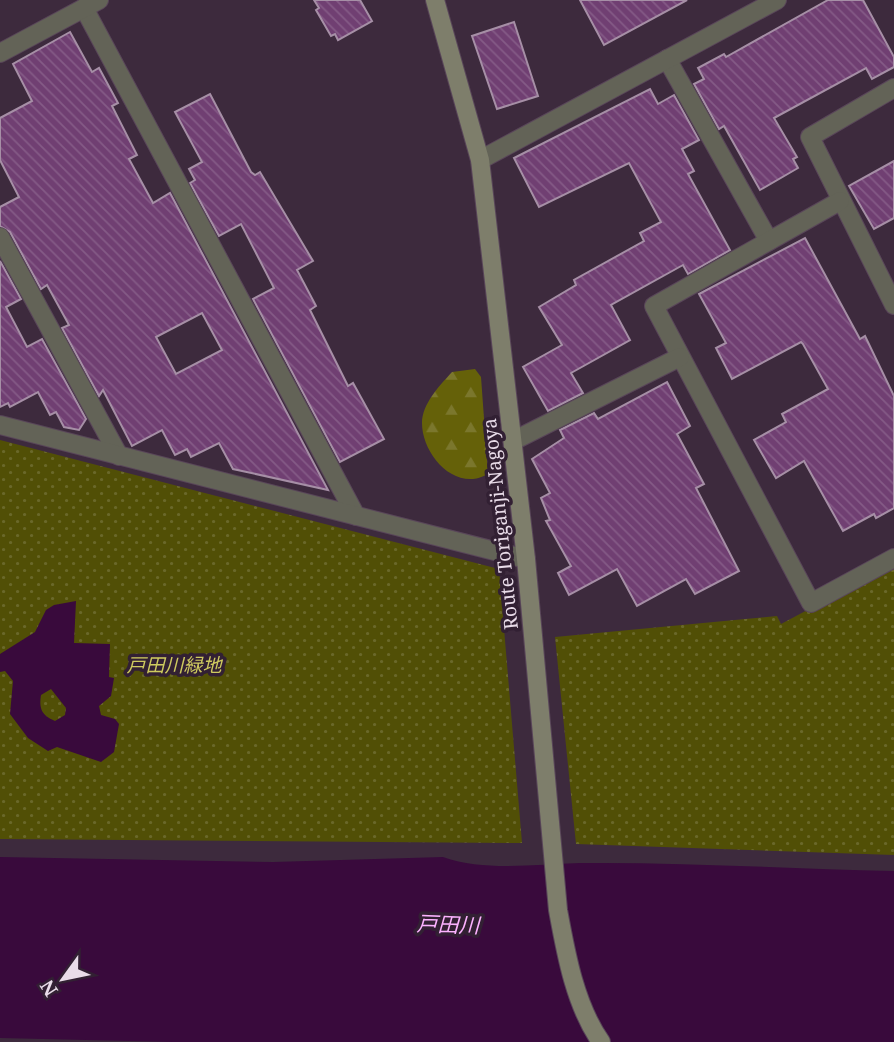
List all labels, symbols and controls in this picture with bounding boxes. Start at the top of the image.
street label: Route Toriganji-Nagoya [476,417,524,631]
park label: 戸田川緑地 [126,652,223,678]
water label: 戸田川 [416,909,482,939]
north arrow [28,944,98,1014]
text: N [34,975,64,1002]

